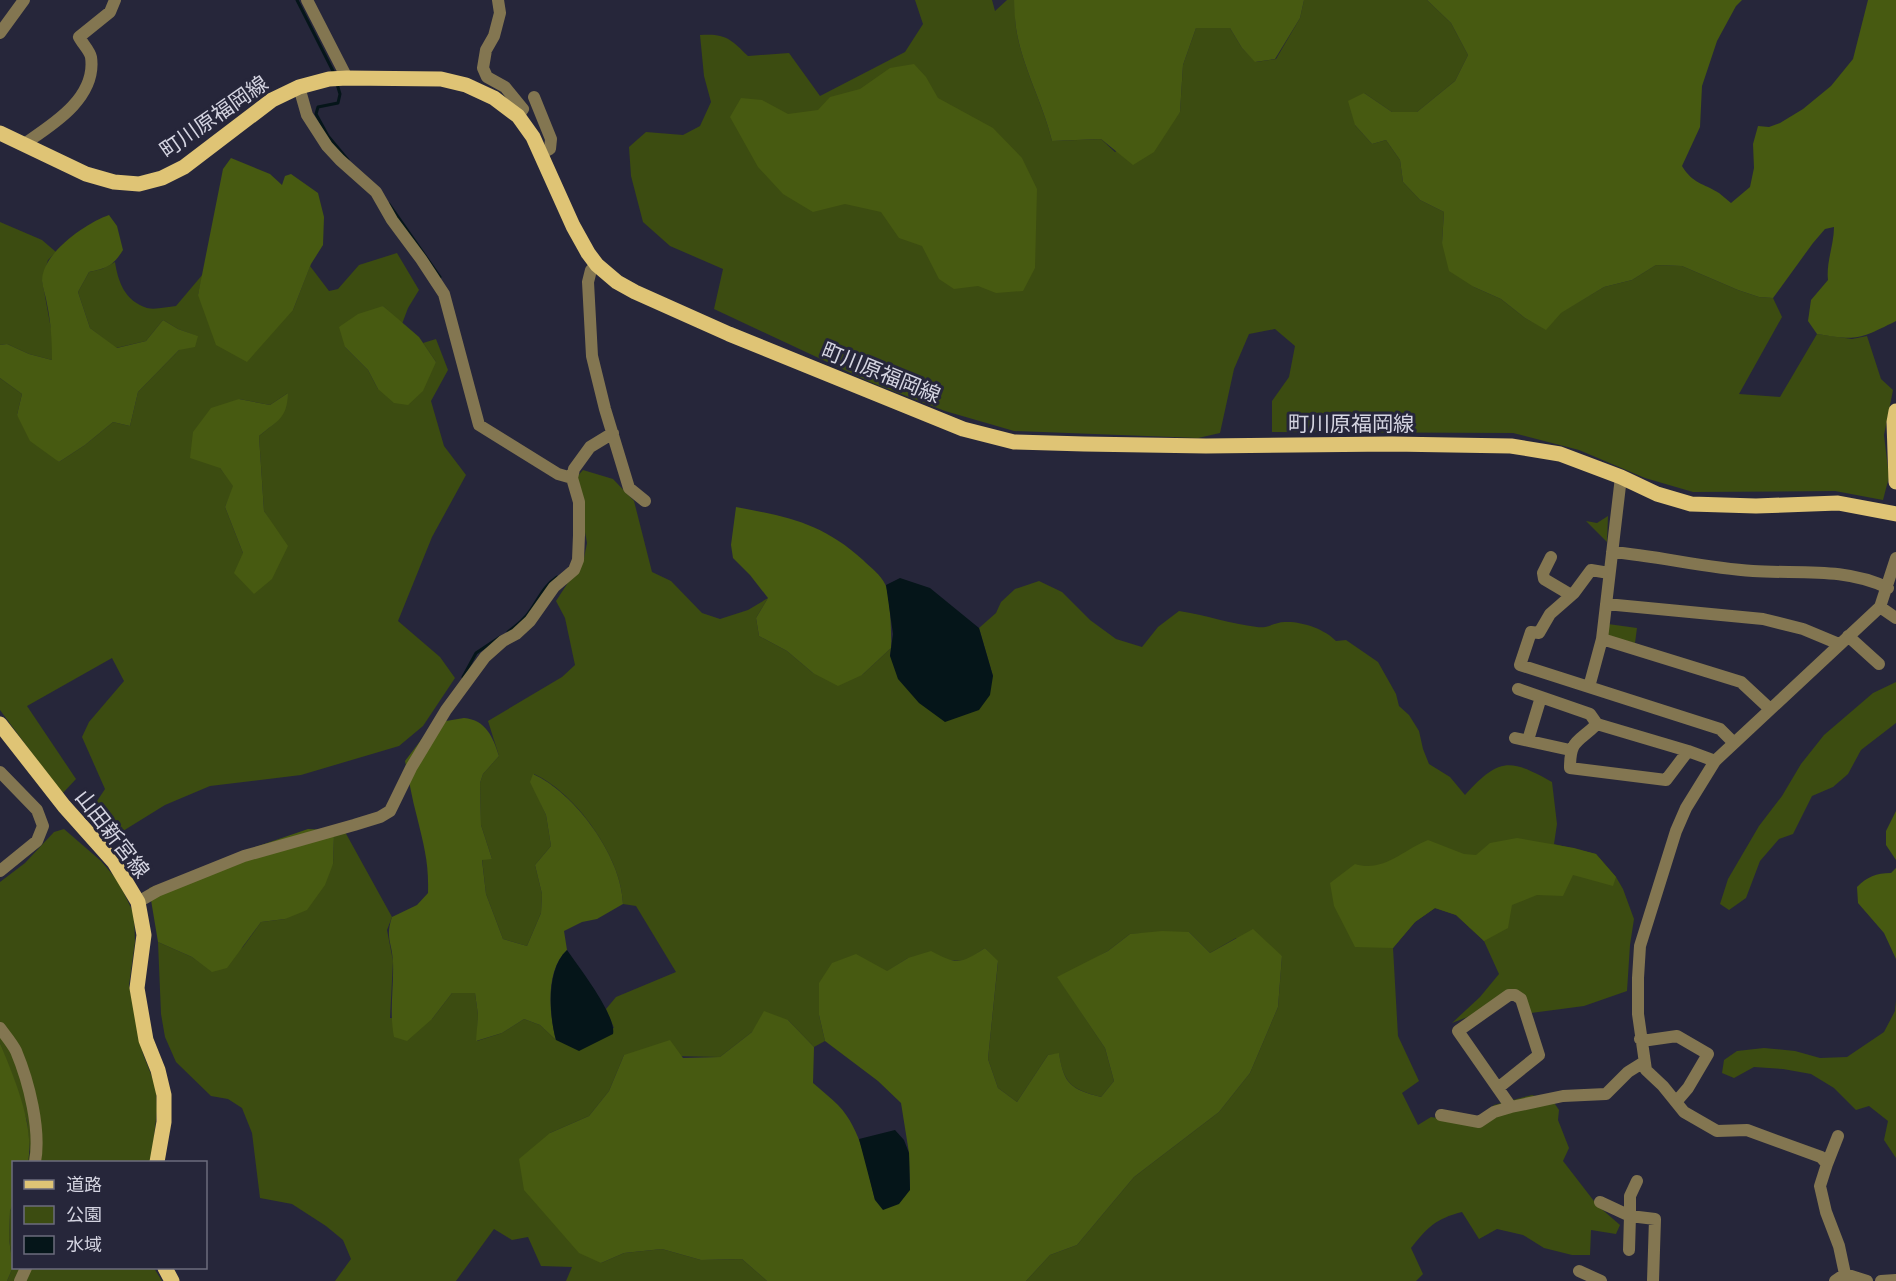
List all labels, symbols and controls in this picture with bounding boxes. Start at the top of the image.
street label: 町川原福岡線 [154,69,274,165]
street label: 町川原福岡線 [817,335,945,410]
street label: 町川原福岡線 [1288,409,1414,438]
street label: 山田新宮線 [69,783,156,884]
legend [12,1161,207,1269]
text: 道路 [66,1172,102,1197]
text: 公園 [66,1202,102,1227]
text: 水域 [66,1232,102,1257]

